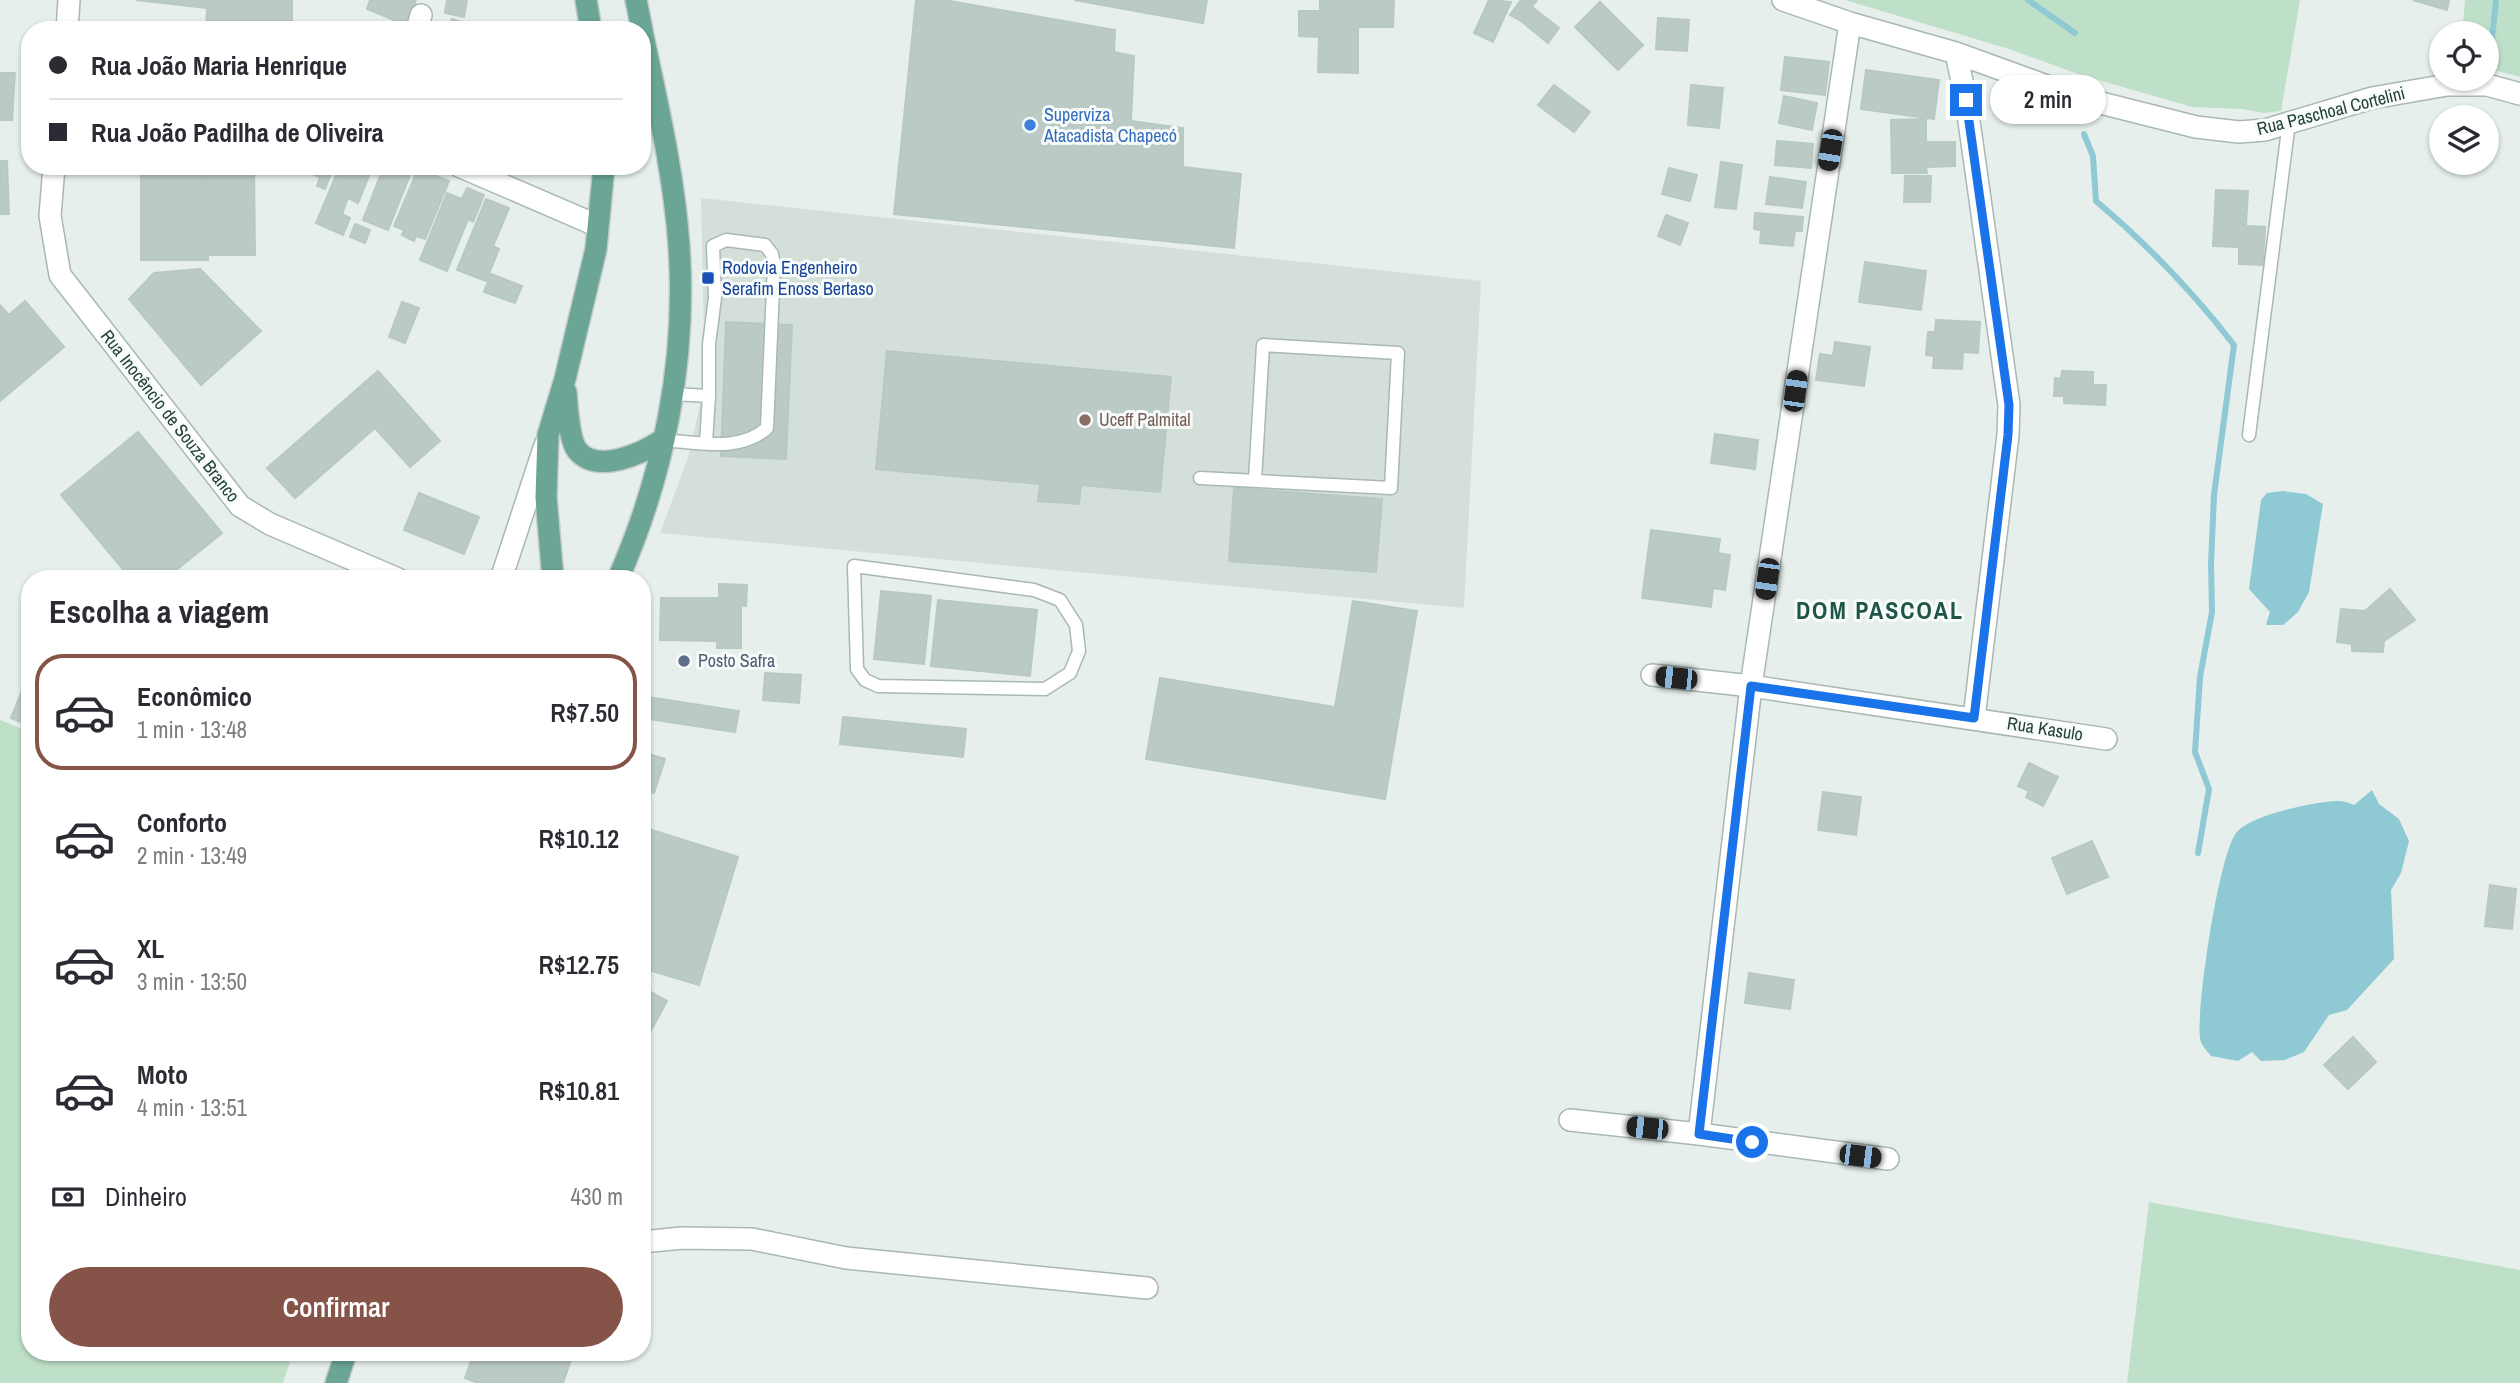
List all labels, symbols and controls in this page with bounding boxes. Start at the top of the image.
map controls [2429,21,2499,175]
button: locate [2429,21,2499,91]
text: Rua João Maria Henrique [91,48,347,83]
callout: 2 min [1990,76,2106,124]
street label: Rua Paschoal Cortelini [2254,80,2408,141]
route end [1950,84,1982,116]
text: 2 min [2024,84,2072,115]
place label: Superviza Atacadista Chapecó [1043,102,1177,148]
button: layers [2429,105,2499,175]
text: Rua João Padilha de Oliveira [91,115,384,150]
marker: Superviza Atacadista Chapecó [1022,117,1038,133]
car [1817,128,1844,172]
place label: Rodovia Engenheiro Serafim Enoss Bertaso [722,255,874,301]
marker: Rodovia Engenheiro Serafim Enoss Bertaso [700,270,716,286]
street label: Rua Inocêncio de Souza Branco [95,324,246,507]
car [1782,369,1809,413]
place label: Uceff Palmital [1099,407,1191,432]
marker: Uceff Palmital [1077,412,1093,428]
car [1754,557,1781,601]
text: Escolha a viagem [49,590,269,633]
district label: DOM PASCOAL [1796,594,1964,626]
place label: Posto Safra [698,648,775,673]
marker: Posto Safra [676,653,692,669]
car [1655,665,1698,691]
text: Econômico [137,679,252,714]
icon: car [53,681,116,744]
text: R$7.50 [550,695,619,730]
street label: Rua Kasulo [2005,710,2085,747]
text: 1 min · 13:48 [137,714,247,745]
text: Conforto [137,805,227,840]
icon: car [53,807,116,870]
text: R$10.12 [538,821,619,856]
text: 2 min · 13:49 [137,840,247,871]
text: XL [137,931,164,966]
icon: car [53,933,116,996]
text: R$12.75 [538,947,619,982]
text: 3 min · 13:50 [137,966,247,997]
text: Moto [137,1057,188,1092]
icon: car [53,1059,116,1122]
text: R$10.81 [538,1073,619,1108]
text: 4 min · 13:51 [137,1092,247,1123]
car [1626,1115,1669,1141]
route start [1736,1126,1768,1158]
car [1838,1143,1883,1169]
icon: cash [49,1178,87,1216]
text: Dinheiro [105,1179,187,1214]
text: 430 m [571,1181,623,1212]
button: Confirmar [49,1267,623,1347]

